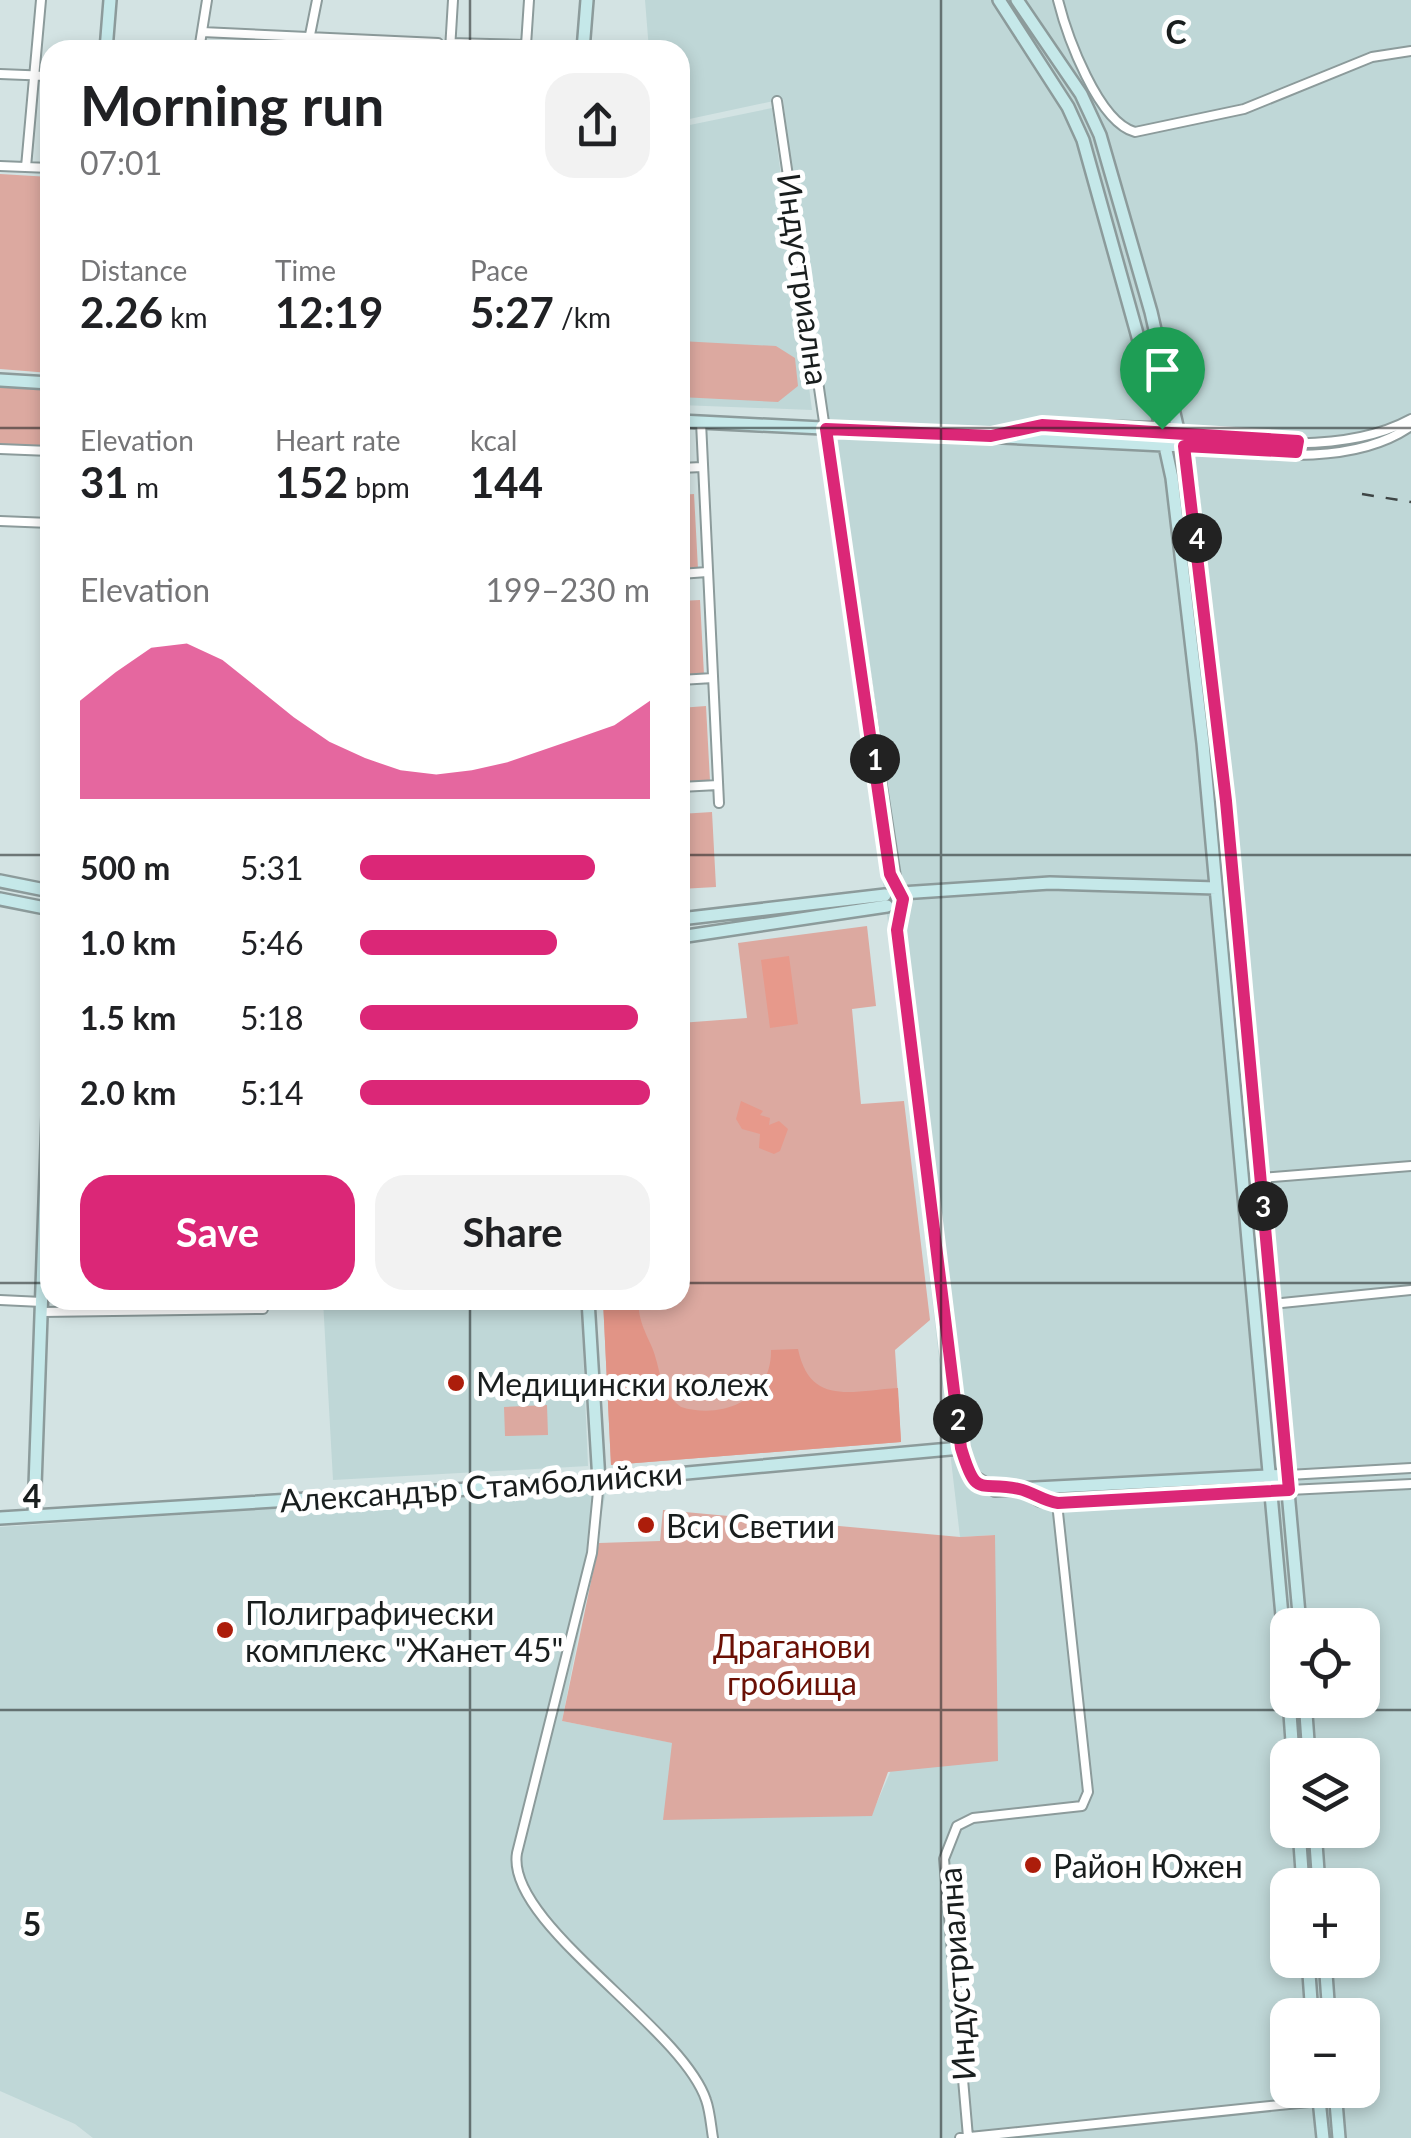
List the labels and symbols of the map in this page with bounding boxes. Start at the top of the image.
text: C [1165,12,1187,51]
street label: Индустриална [770,171,838,387]
pin [1120,327,1205,430]
pin: 4 [1172,513,1222,563]
pin: 1 [850,734,900,784]
pin: 3 [1238,1181,1288,1231]
place label: Медицински колеж [476,1364,769,1403]
marker: Медицински колеж [445,1372,467,1394]
pin: 2 [933,1394,983,1444]
street label: Александър Стамболийски [278,1452,684,1520]
text: 4 [23,1476,41,1515]
place label: Вси Светии [666,1506,835,1545]
marker: Вси Светии [635,1514,657,1536]
place label: Полиграфически комплекс "Жанет 45" [245,1593,563,1669]
marker: Полиграфически комплекс "Жанет 45" [214,1619,236,1641]
park label: Драганови гробища [713,1626,871,1702]
place label: Район Южен [1053,1846,1243,1885]
marker: Район Южен [1022,1854,1044,1876]
street label: Индустриална [929,1866,983,2082]
text: 5 [23,1904,41,1943]

